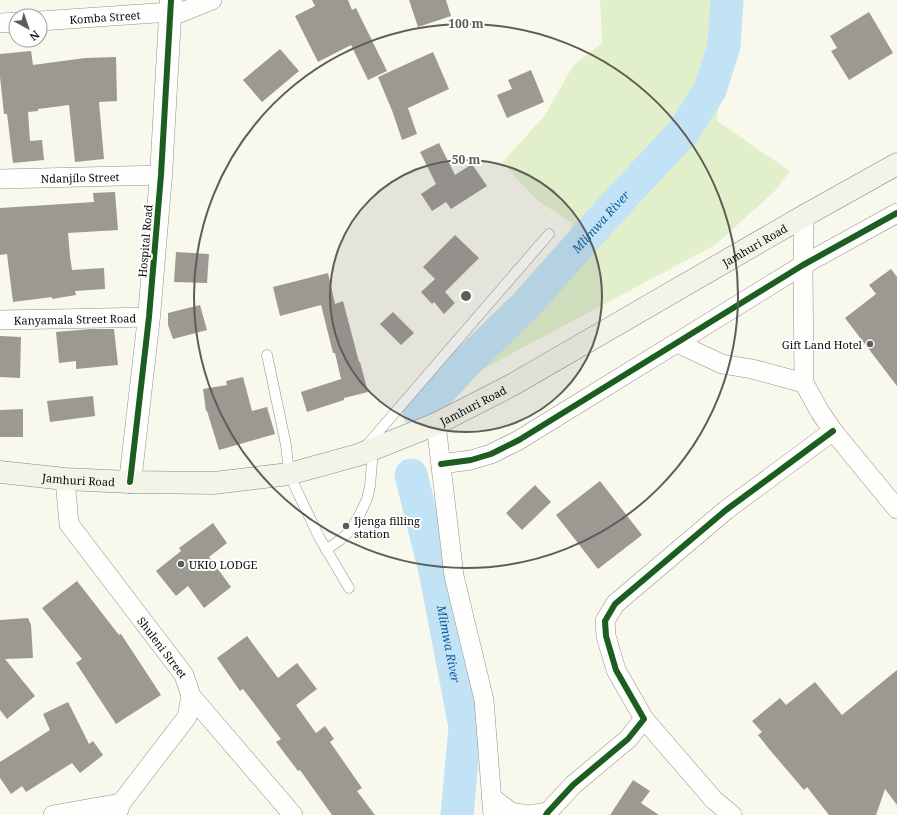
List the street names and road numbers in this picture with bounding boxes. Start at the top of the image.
street label: Komba Street [69,7,141,26]
street label: Ndanjílo Street [40,169,120,185]
street label: Hospital Road [134,204,156,278]
street label: Jamhuri Road [718,220,790,270]
street label: Kanyamala Street Road [14,310,137,327]
street label: Jamhuri Road [436,382,509,429]
street label: Jamhuri Road [41,469,115,489]
street label: Shuleni Street [135,613,191,681]

